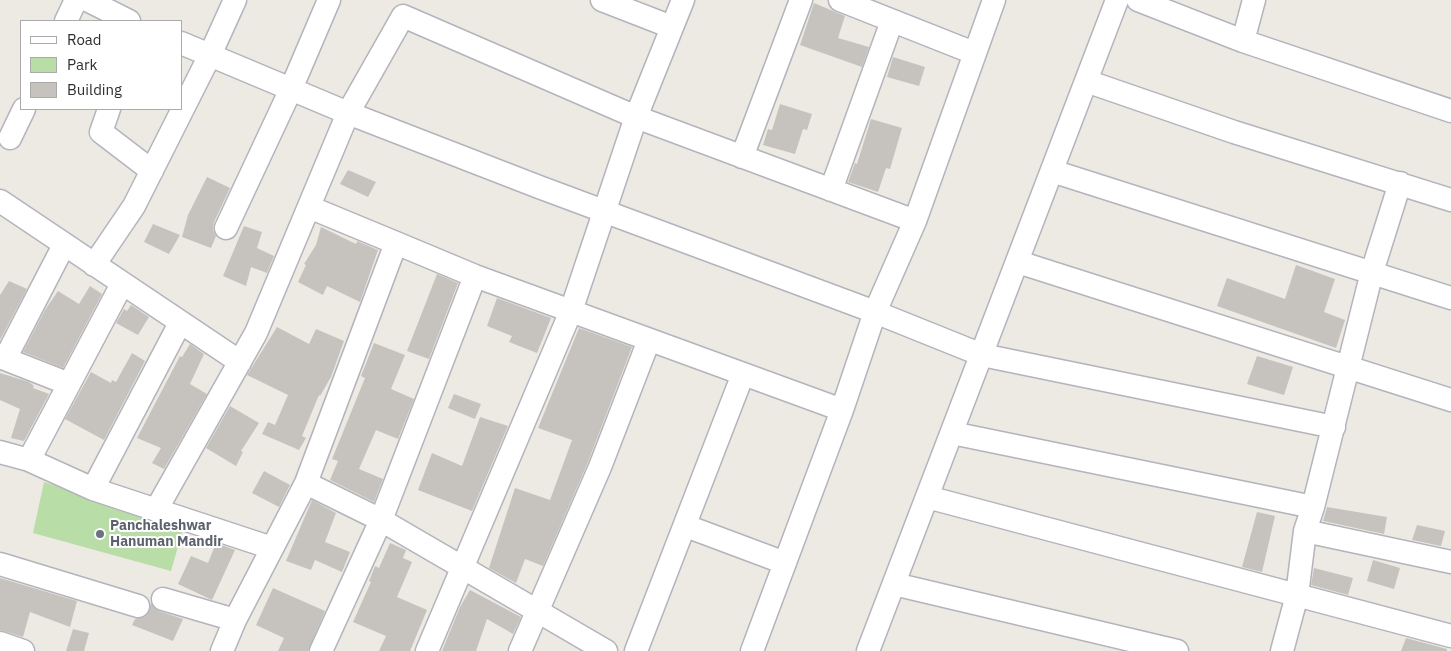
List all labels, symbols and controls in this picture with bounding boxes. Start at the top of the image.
legend [20,20,182,110]
text: Road [67,30,102,49]
text: Park [67,55,97,74]
text: Building [67,80,122,99]
place label: Panchaleshwar Hanuman Mandir [110,518,223,550]
marker: Panchaleshwar Hanuman Mandir [94,528,106,540]

